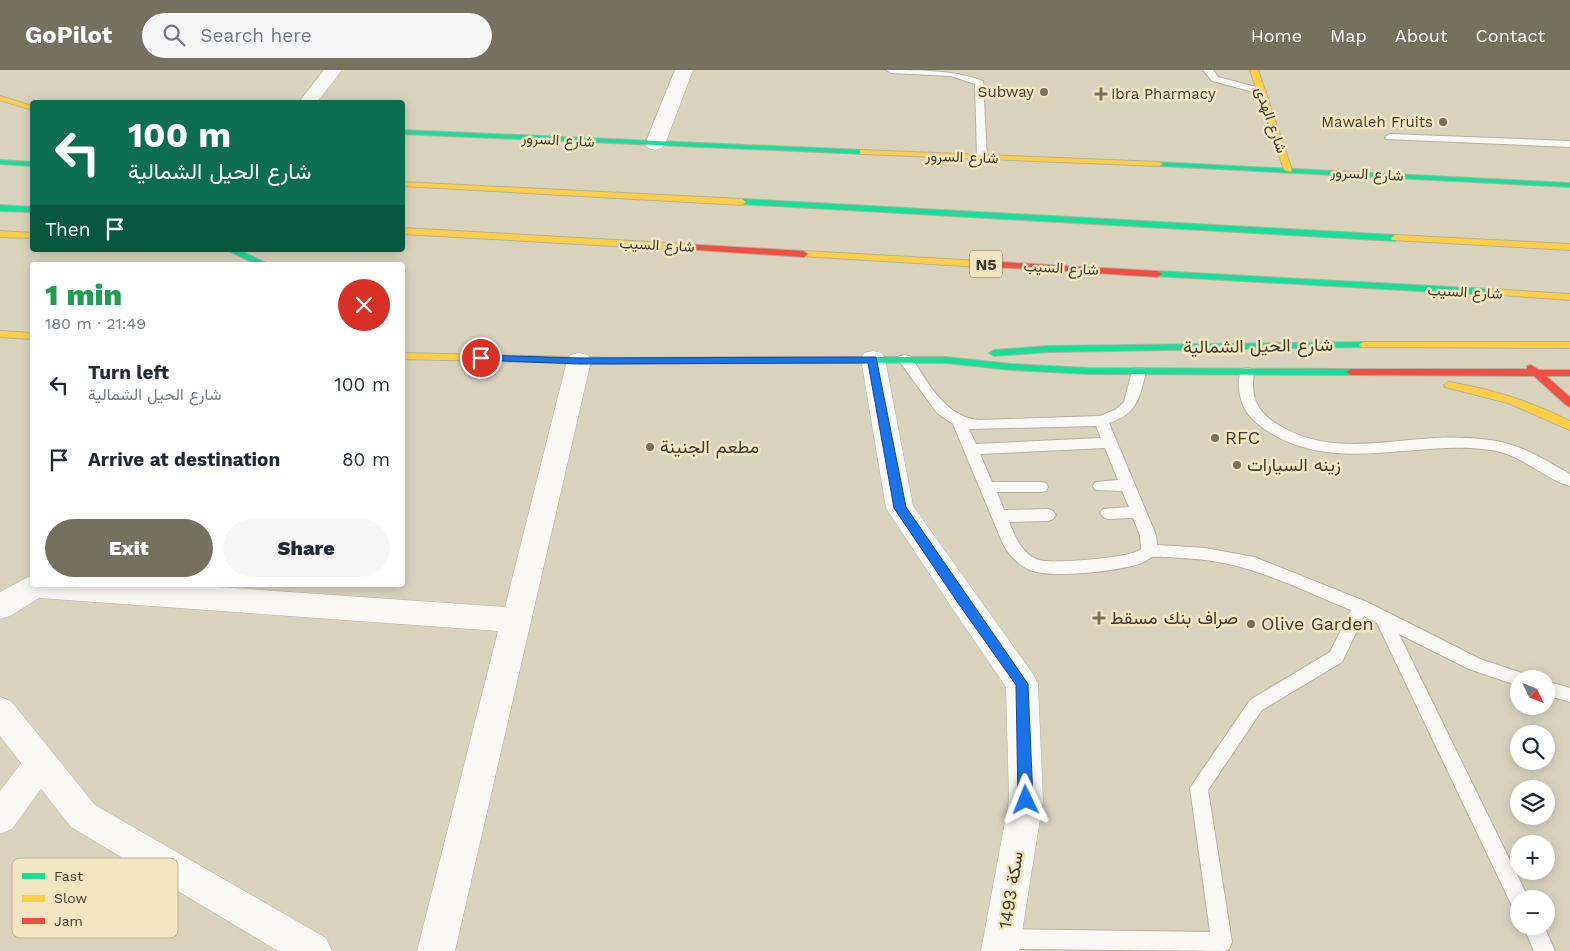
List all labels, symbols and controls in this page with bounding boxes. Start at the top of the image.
search box [142,13,492,58]
text: GoPilot [25,21,112,49]
icon: search [160,21,188,49]
text: Search here [200,24,312,47]
text: Home [1251,25,1302,46]
text: Map [1330,25,1367,46]
text: About [1395,25,1447,46]
text: Contact [1475,25,1545,46]
place label: Subway [978,83,1034,101]
street label: شارع الهدى [1249,84,1291,156]
place label: Ibra Pharmacy [1111,85,1216,103]
marker: Subway [1038,86,1050,98]
marker: Ibra Pharmacy [1095,88,1107,100]
place label: Mawaleh Fruits [1321,113,1433,131]
text: 100 m [128,114,231,156]
marker: Mawaleh Fruits [1437,116,1449,128]
icon: left [45,120,110,185]
street label: شارع السرور [520,129,595,153]
street label: شارع السرور [924,147,999,169]
text: شارع الحيل الشمالية [128,159,311,184]
street label: شارع السرور [1329,163,1404,187]
icon: arrive [101,215,129,243]
text: Then [45,218,91,241]
street label: شارع السيب [619,234,695,258]
road number: N5 [970,250,1002,278]
street label: شارع السيب [1023,257,1099,281]
text: 1 min [45,277,122,312]
button: close [338,279,390,331]
street label: شارع السيب [1427,281,1503,305]
text: 180 m · 21:49 [45,314,146,333]
street label: شارع الحيل الشمالية [1183,334,1333,359]
pin [460,337,502,379]
icon: arrive [467,344,495,372]
text: Turn left [88,361,169,384]
icon: left [45,371,73,399]
text: 100 m [334,373,390,396]
text: شارع الحيل الشمالية [88,385,221,404]
place label: RFC [1225,427,1260,448]
marker: RFC [1209,432,1221,444]
place label: مطعم الجنينة [660,436,759,459]
marker: مطعم الجنينة [644,441,656,453]
icon: arrive [45,446,73,474]
text: Arrive at destination [88,448,280,471]
text: 80 m [342,448,390,471]
place label: زينه السيارات [1247,454,1341,476]
marker: زينه السيارات [1231,459,1243,471]
button: Exit [45,519,213,577]
button: Share [223,519,390,577]
place label: صراف بنك مسقط [1110,607,1238,629]
marker: صراف بنك مسقط [1092,611,1106,625]
place label: Olive Garden [1261,613,1374,634]
marker: Olive Garden [1245,618,1257,630]
north arrow [1510,670,1555,715]
map controls [1510,670,1555,935]
button: search [1510,725,1555,770]
position arrow [999,773,1051,825]
button: layers [1510,780,1555,825]
button: + [1510,835,1555,880]
street label: سكة 1493 [994,850,1027,930]
legend [12,858,178,938]
text: Fast [54,868,83,884]
text: Slow [54,890,87,906]
button: − [1510,890,1555,935]
text: Jam [54,913,83,929]

